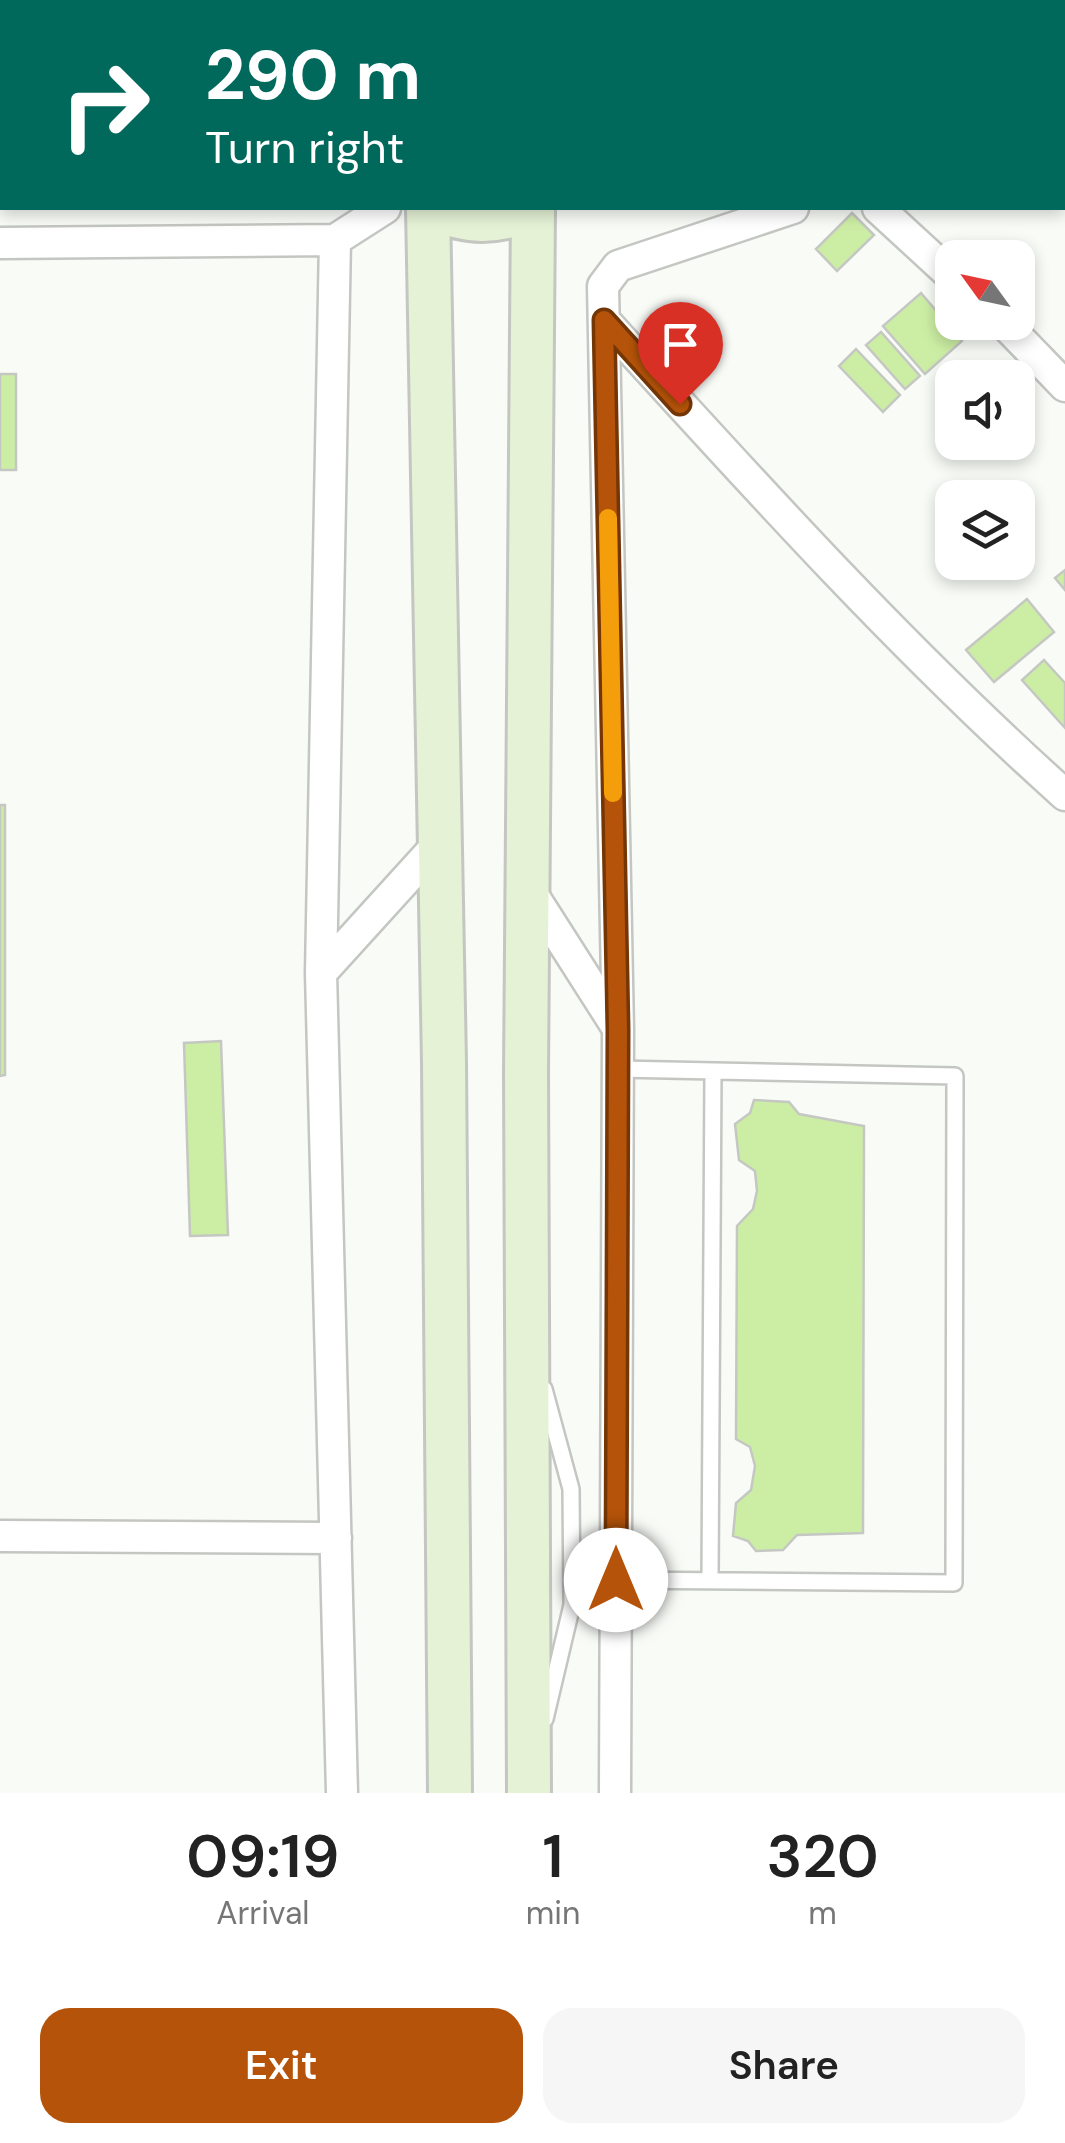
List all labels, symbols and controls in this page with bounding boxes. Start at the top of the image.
text: 290 m [205,30,421,121]
icon: right [40,40,170,170]
text: Turn right [205,118,404,177]
north arrow [935,240,1035,340]
map controls [935,240,1035,580]
pin [638,302,723,405]
icon: arrive [653,317,708,372]
button: sound [935,360,1035,460]
button: layers [935,480,1035,580]
position arrow [564,1528,668,1632]
text: 09:19 [186,1817,339,1896]
text: 1 [543,1817,563,1896]
text: 320 [767,1817,879,1896]
text: Arrival [216,1892,309,1934]
text: min [526,1892,580,1934]
text: m [808,1892,837,1934]
button: Exit [40,2008,523,2123]
button: Share [543,2008,1025,2123]

